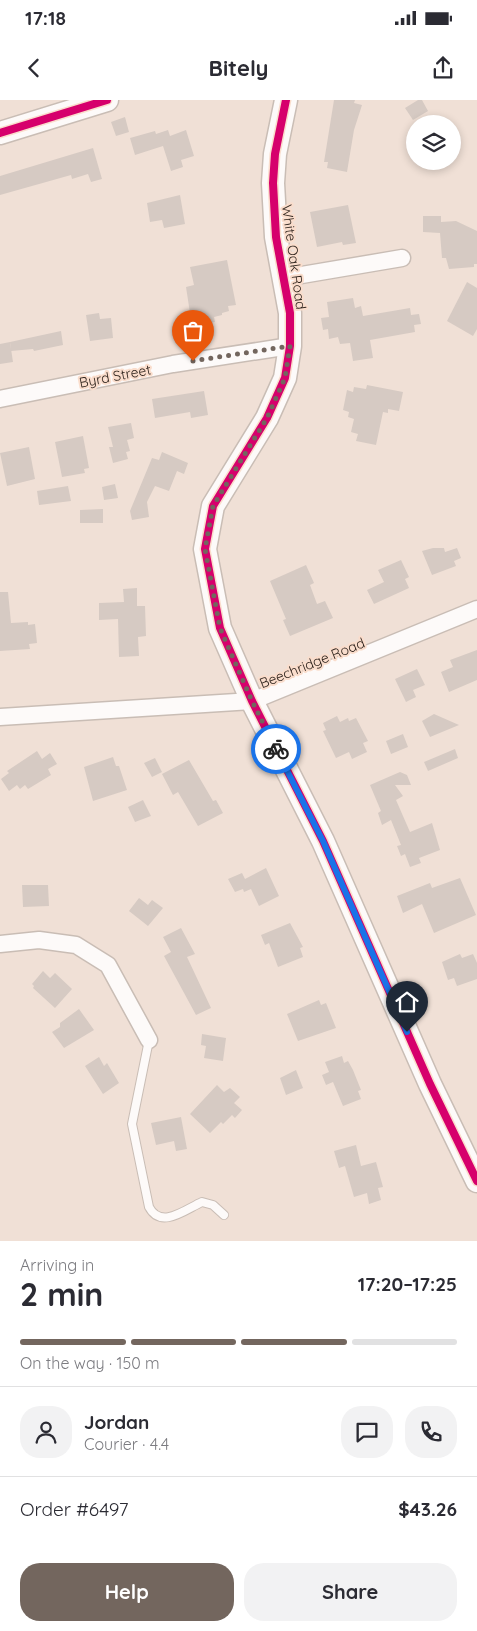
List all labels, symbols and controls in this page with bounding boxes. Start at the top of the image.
text: 17:18 [25,6,66,30]
icon: back [20,54,48,82]
text: Bitely [209,54,269,82]
icon: share [429,54,457,82]
map controls [406,115,461,170]
button: layers [406,115,461,170]
street label: White Oak Road [278,203,310,311]
pin [172,310,214,361]
icon: bag [179,317,207,345]
street label: Byrd Street [78,360,153,392]
street label: Beechridge Road [257,634,367,692]
courier [251,724,301,774]
icon: bike [262,735,290,763]
pin [386,981,428,1032]
icon: home [393,988,421,1016]
text: Arriving in [20,1255,94,1275]
text: 17:20–17:25 [358,1272,457,1296]
text: 2 min [20,1274,103,1314]
text: On the way · 150 m [20,1353,160,1373]
button: person [20,1406,72,1458]
button: chat [341,1406,393,1458]
button: phone [405,1406,457,1458]
text: Jordan [84,1410,149,1434]
text: Courier · 4.4 [84,1434,169,1454]
text: Order #6497 [20,1497,129,1521]
text: $43.26 [398,1497,457,1521]
button: Help [20,1563,234,1621]
button: Share [244,1563,457,1621]

